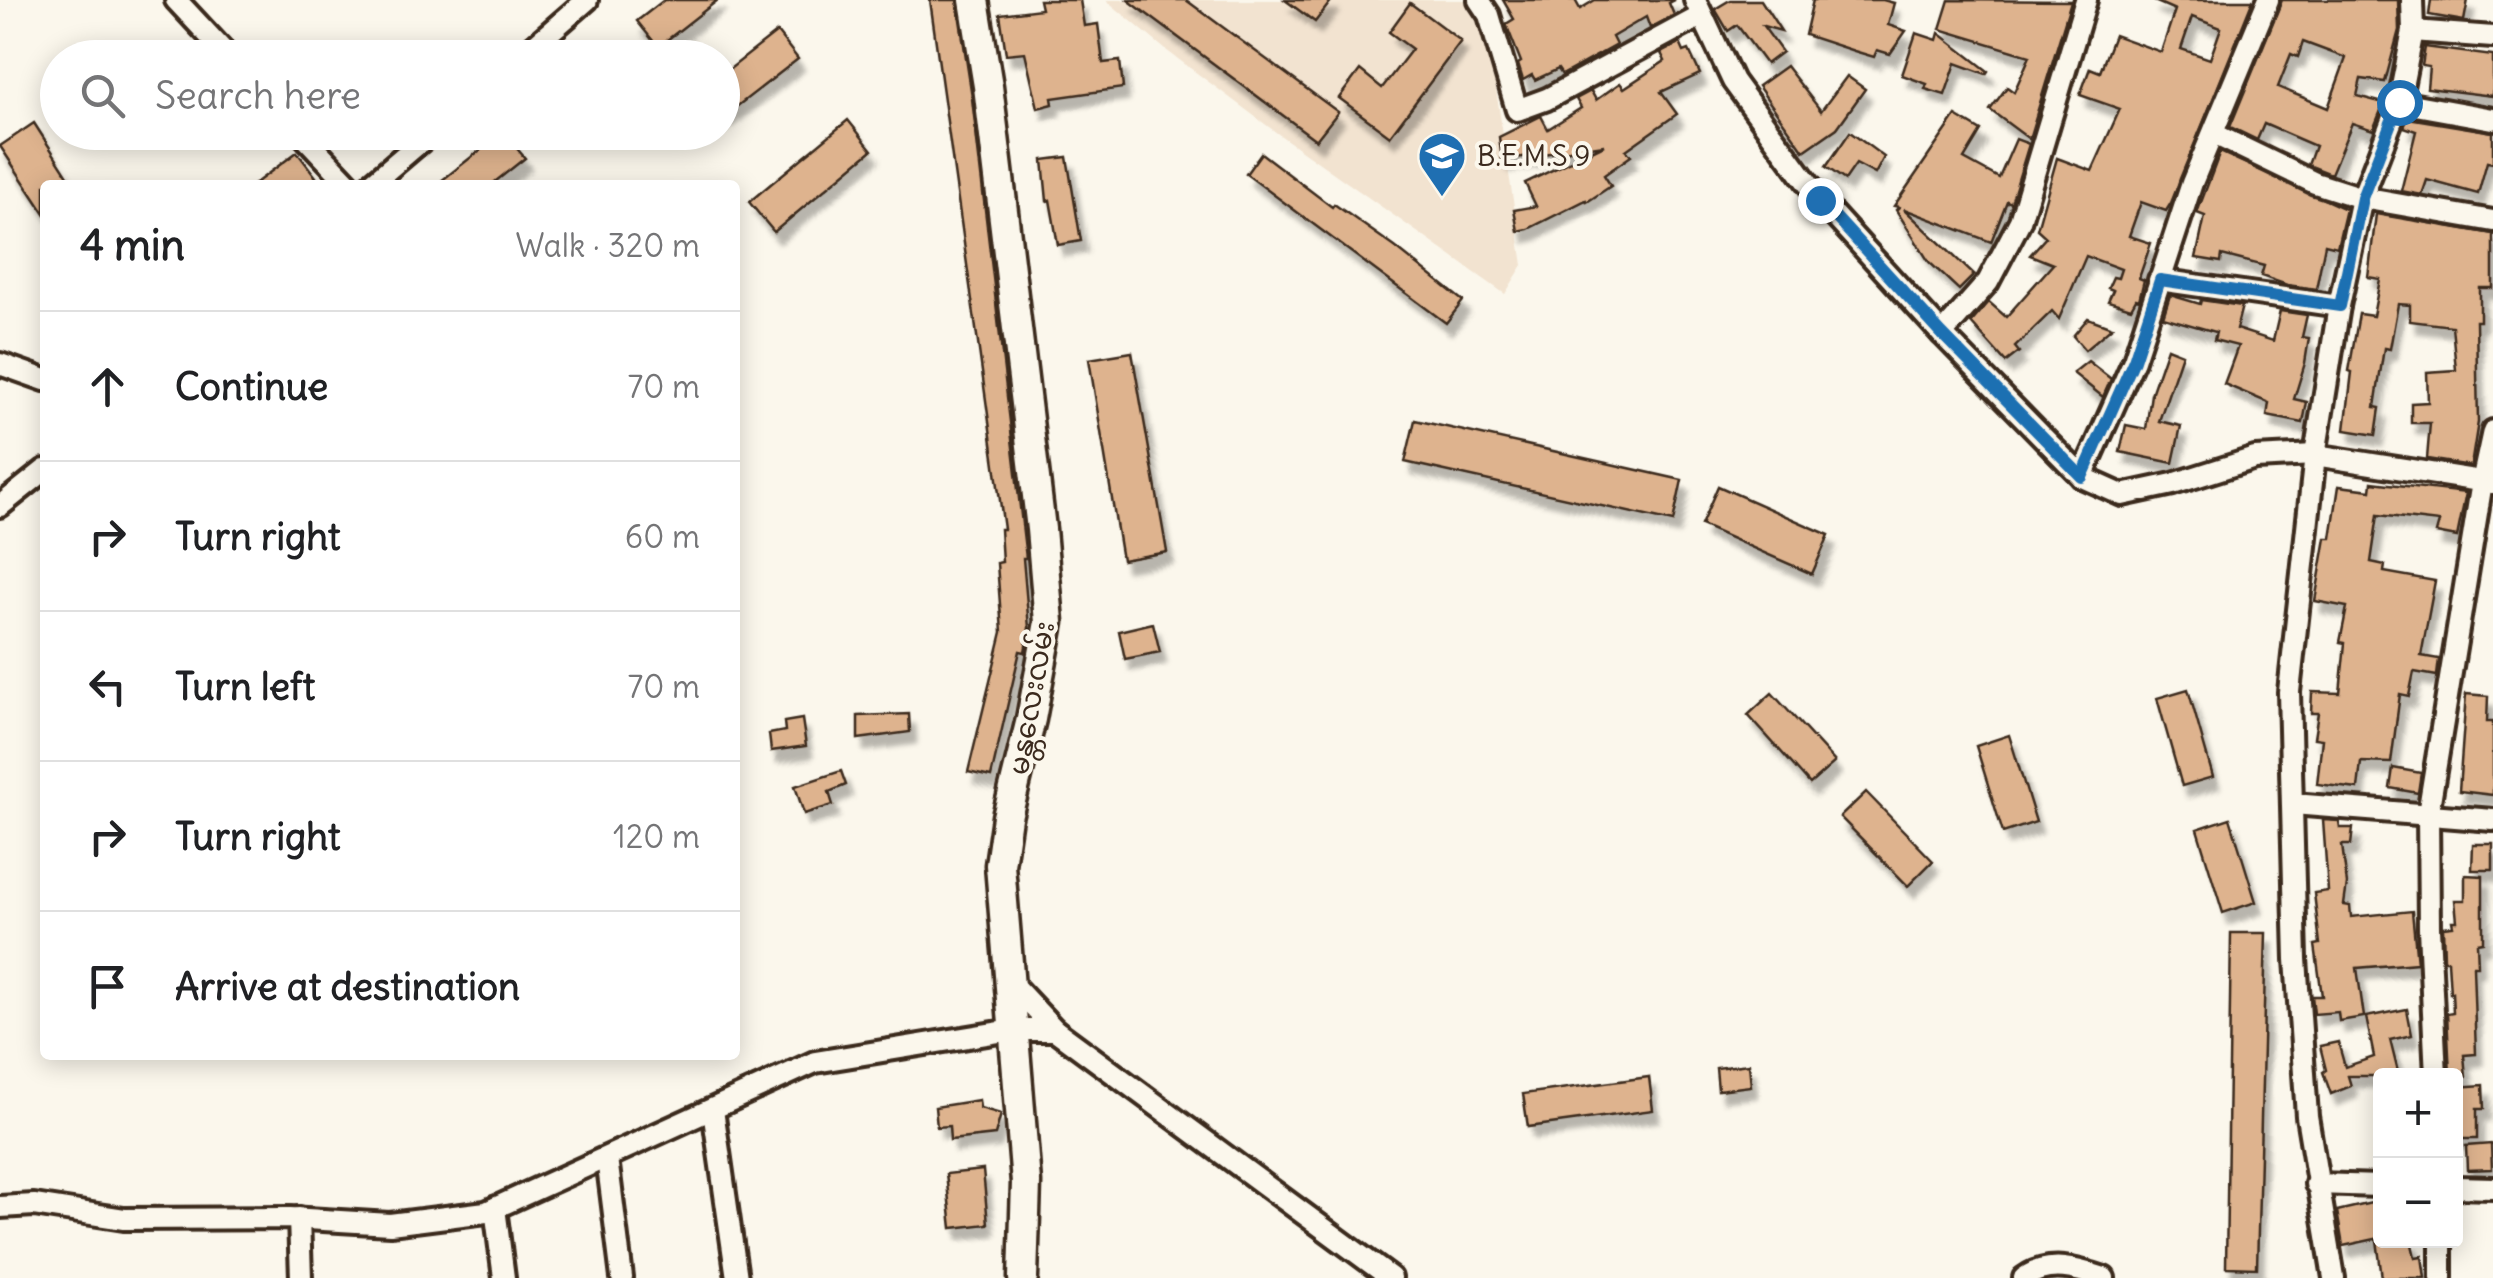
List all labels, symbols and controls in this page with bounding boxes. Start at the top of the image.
search box [40,40,740,150]
icon: search [75,68,130,123]
text: Search here [155,72,361,119]
route start [2377,80,2423,126]
school or university icon: B.E.M.S 9 [1416,130,1468,198]
place label: B.E.M.S 9 [1477,138,1590,174]
route end [1798,178,1844,224]
text: 4 min [80,219,185,271]
text: Walk · 320 m [515,225,700,266]
icon: ahead [80,359,135,414]
text: Continue [175,363,328,410]
text: 70 m [628,366,700,407]
icon: right [80,509,135,564]
text: Turn right [175,513,341,560]
text: 60 m [625,516,700,557]
street label: မန္တလေးလမ်း [1000,618,1067,778]
icon: left [80,659,135,714]
text: Turn left [175,663,315,710]
text: 70 m [628,666,700,707]
icon: right [80,809,135,864]
text: Turn right [175,813,341,860]
text: 120 m [613,816,700,857]
icon: arrive [80,959,135,1014]
text: Arrive at destination [175,963,520,1010]
map controls [2373,1068,2463,1248]
button: + [2373,1068,2463,1158]
button: − [2373,1158,2463,1248]

